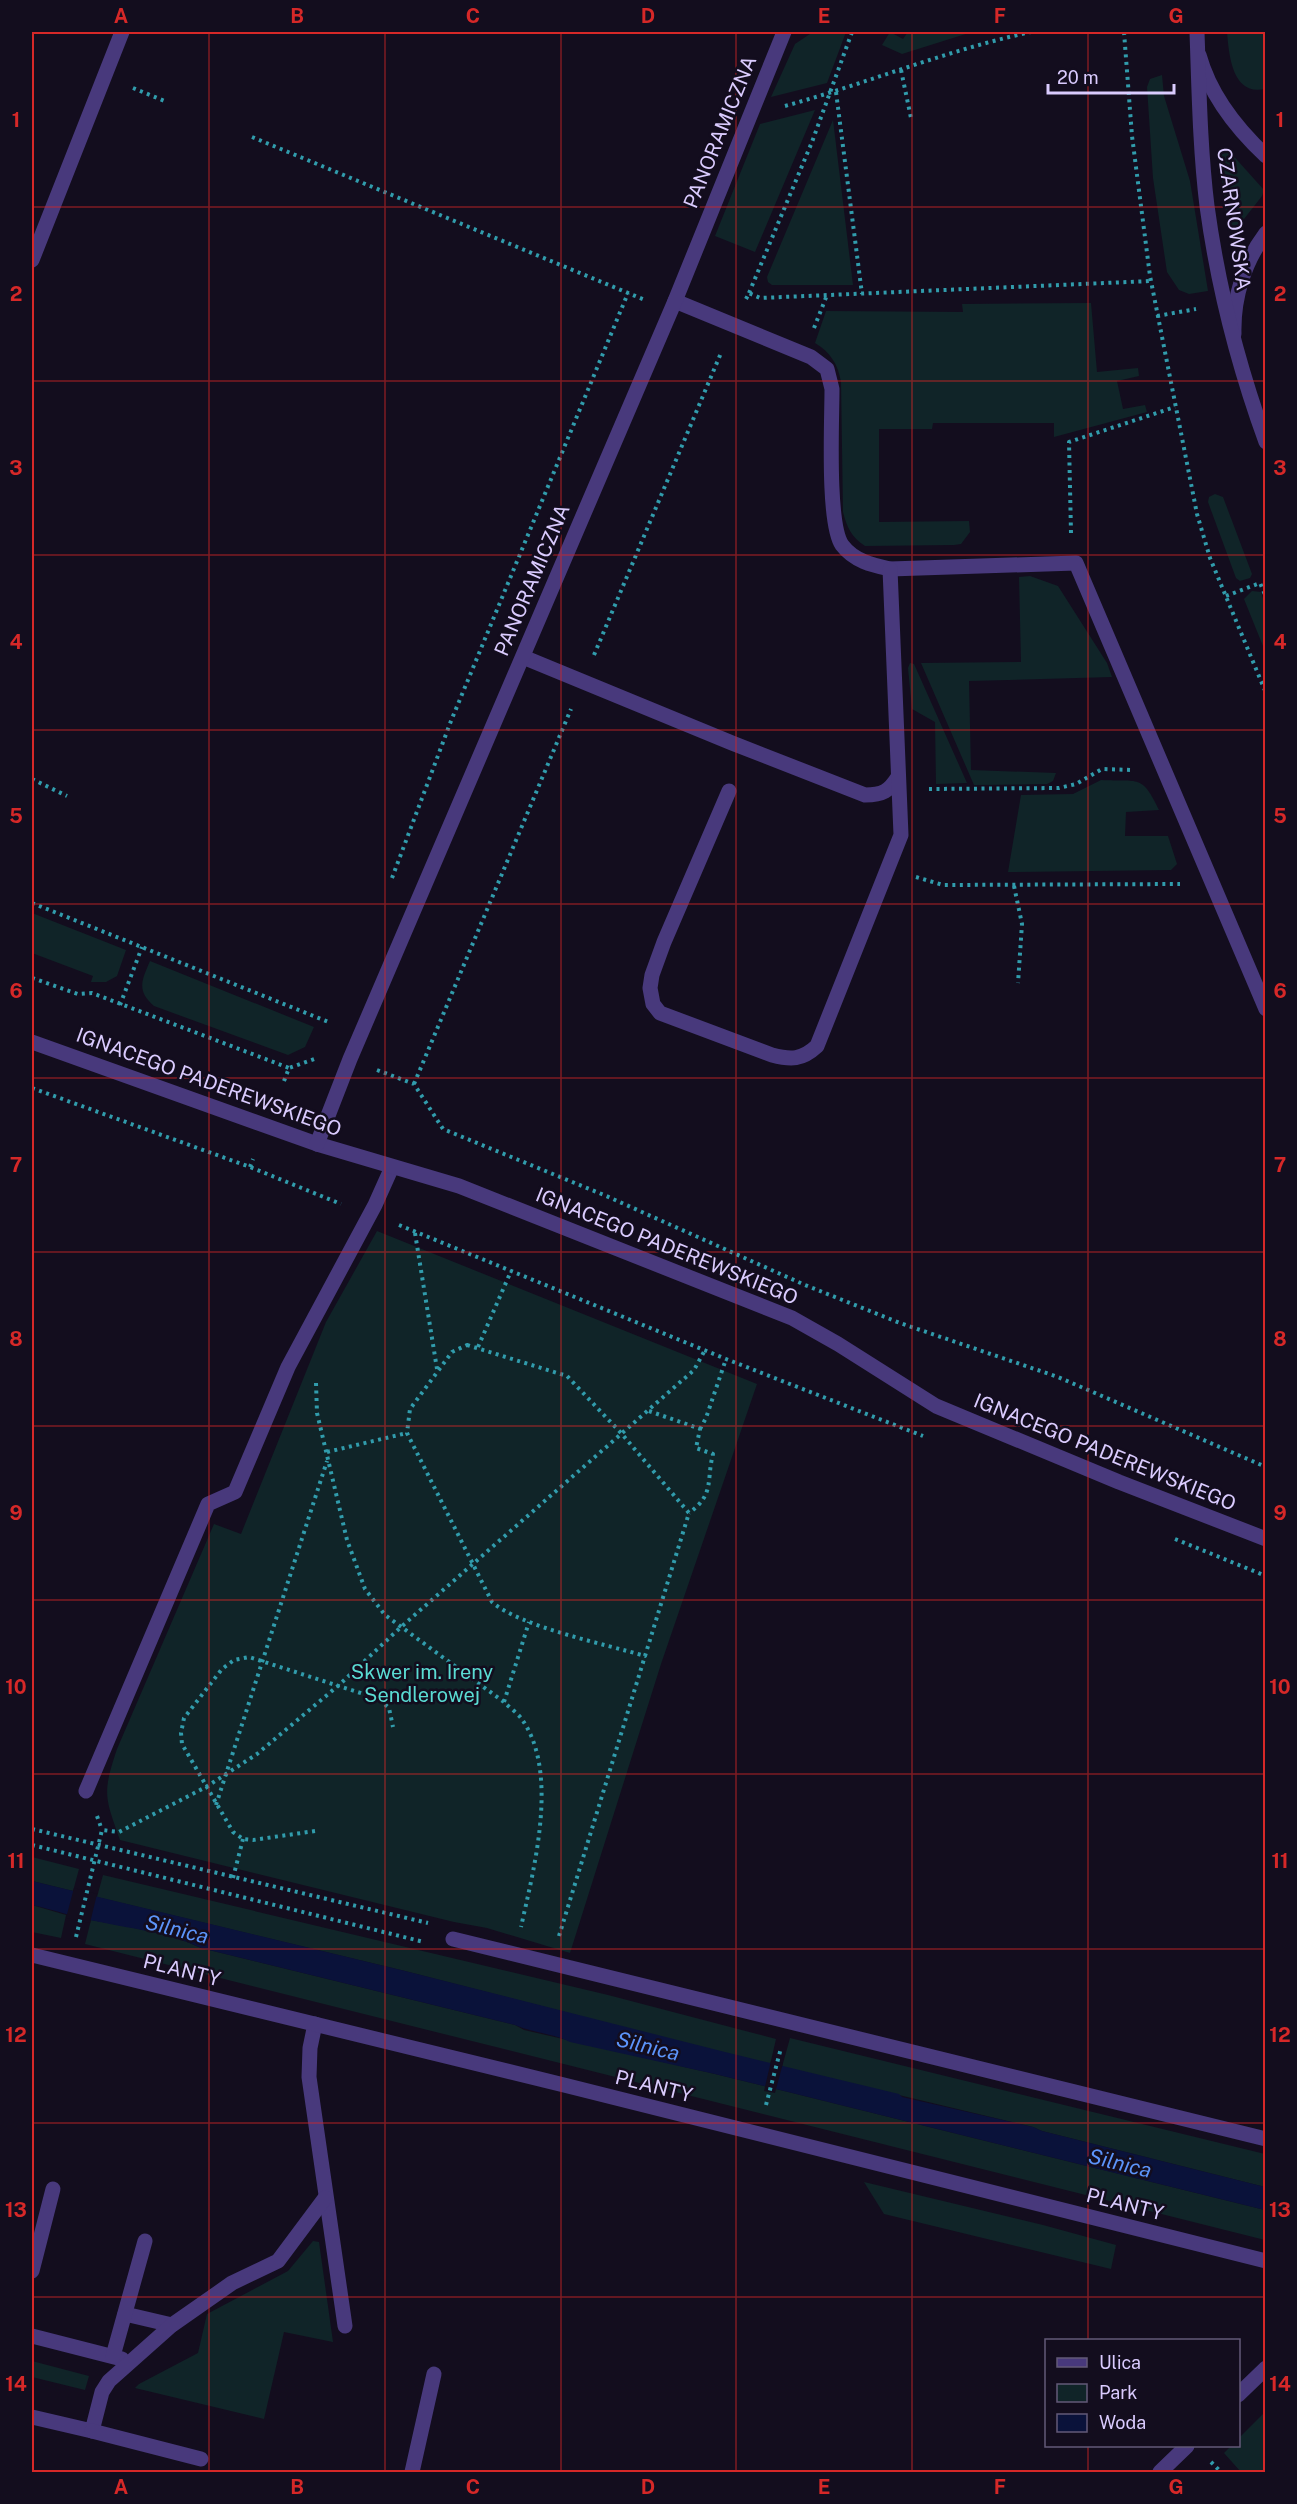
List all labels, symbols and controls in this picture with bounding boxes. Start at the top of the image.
text: A [114,4,128,28]
text: B [290,4,304,28]
text: C [466,4,480,28]
text: D [641,4,655,28]
text: E [818,4,830,28]
text: F [994,4,1006,28]
text: G [1168,4,1184,28]
street label: PANORAMICZNA [678,52,762,212]
scale bar [1048,57,1174,95]
text: 20 m [1057,67,1099,88]
text: 1 [12,108,20,132]
text: 1 [1276,108,1284,132]
street label: CZARNOWSKA [1212,146,1256,292]
text: 2 [10,282,22,306]
text: 2 [1274,282,1286,306]
text: 3 [9,456,23,480]
text: 3 [1273,456,1287,480]
street label: PANORAMICZNA [489,501,575,659]
text: 4 [9,630,23,654]
text: 4 [1273,630,1287,654]
text: 5 [9,804,23,828]
text: 5 [1273,804,1287,828]
text: 6 [9,979,23,1003]
text: 6 [1273,979,1287,1003]
street label: IGNACEGO PADEREWSKIEGO [73,1023,345,1141]
text: 7 [10,1153,22,1177]
text: 7 [1274,1153,1286,1177]
street label: IGNACEGO PADEREWSKIEGO [532,1182,802,1310]
text: 8 [9,1327,23,1351]
text: 8 [1273,1327,1287,1351]
street label: IGNACEGO PADEREWSKIEGO [970,1388,1240,1516]
text: 9 [9,1501,23,1525]
text: 9 [1273,1501,1287,1525]
park label: Skwer im. Ireny Sendlerowej [351,1660,494,1707]
text: 10 [5,1675,27,1699]
text: 10 [1269,1675,1291,1699]
text: 11 [7,1849,25,1873]
text: 11 [1271,1849,1289,1873]
water label: Silnica [143,1909,211,1949]
street label: PLANTY [141,1949,223,1991]
text: 12 [5,2023,27,2047]
text: 12 [1269,2023,1291,2047]
water label: Silnica [614,2026,682,2066]
street label: PLANTY [613,2065,695,2107]
water label: Silnica [1086,2143,1154,2183]
street label: PLANTY [1084,2183,1166,2225]
text: 13 [5,2198,27,2222]
text: 13 [1269,2198,1291,2222]
legend [1045,2339,1240,2447]
text: Ulica [1099,2352,1141,2373]
text: 14 [5,2372,27,2396]
text: 14 [1269,2372,1291,2396]
text: Park [1099,2382,1137,2403]
text: Woda [1099,2412,1146,2433]
text: A [114,2475,128,2499]
text: B [290,2475,304,2499]
text: C [466,2475,480,2499]
text: D [641,2475,655,2499]
text: E [818,2475,830,2499]
text: F [994,2475,1006,2499]
text: G [1168,2475,1184,2499]

